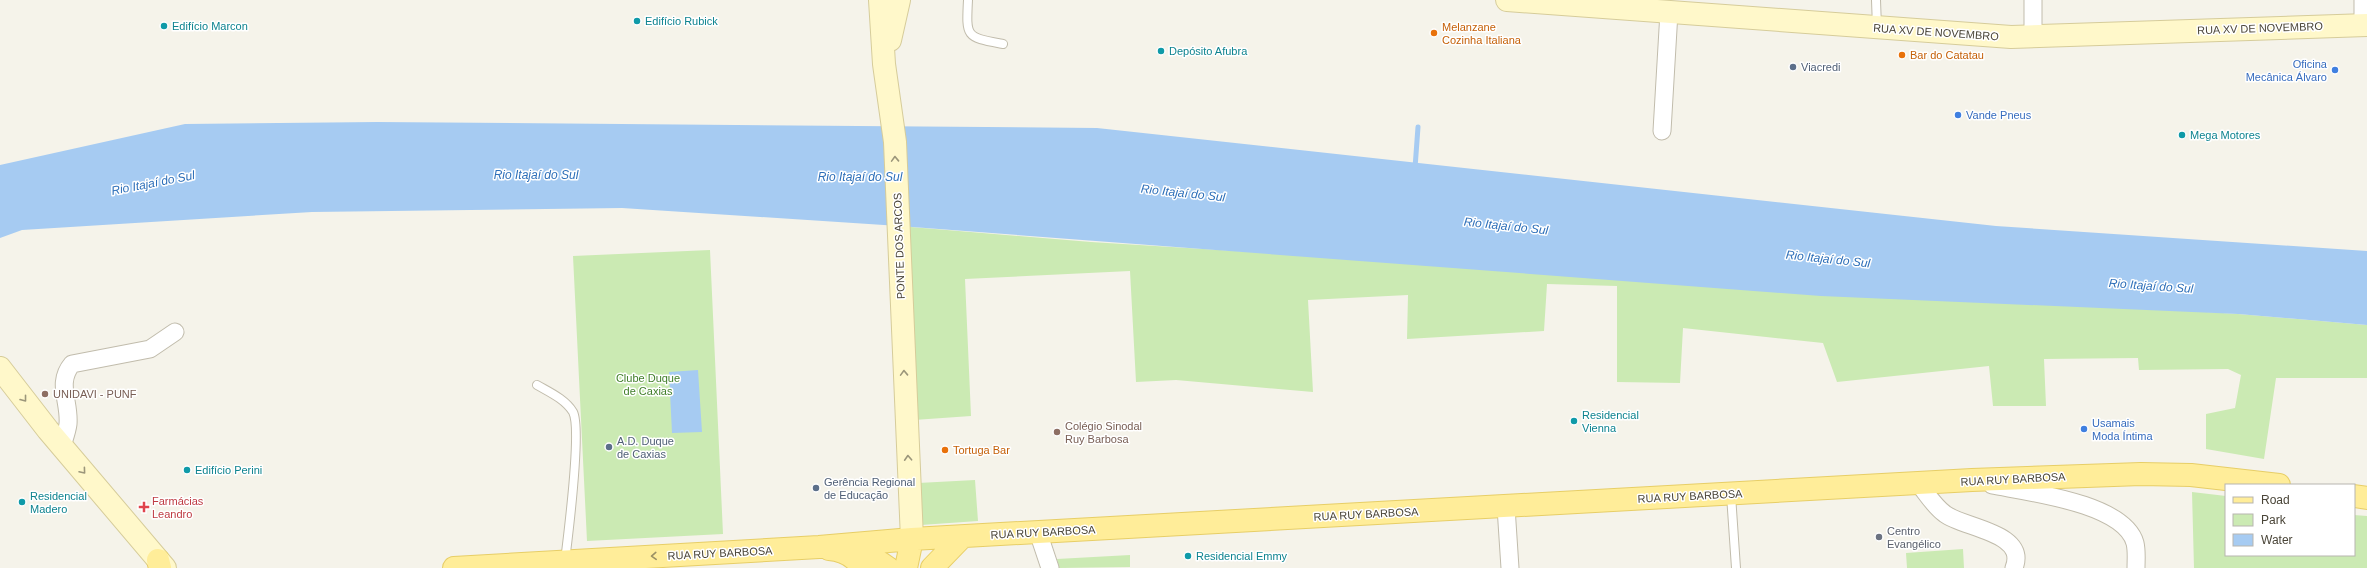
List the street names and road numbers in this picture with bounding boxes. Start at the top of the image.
street label: RUA XV DE NOVEMBRO [2197,20,2324,36]
street label: RUA XV DE NOVEMBRO [1873,22,2000,42]
street label: PONTE DOS ARCOS [891,193,907,299]
street label: RUA RUY BARBOSA [1960,470,2066,488]
street label: RUA RUY BARBOSA [1637,487,1743,505]
street label: RUA RUY BARBOSA [1313,505,1419,523]
street label: RUA RUY BARBOSA [990,523,1096,541]
street label: RUA RUY BARBOSA [667,544,773,562]

